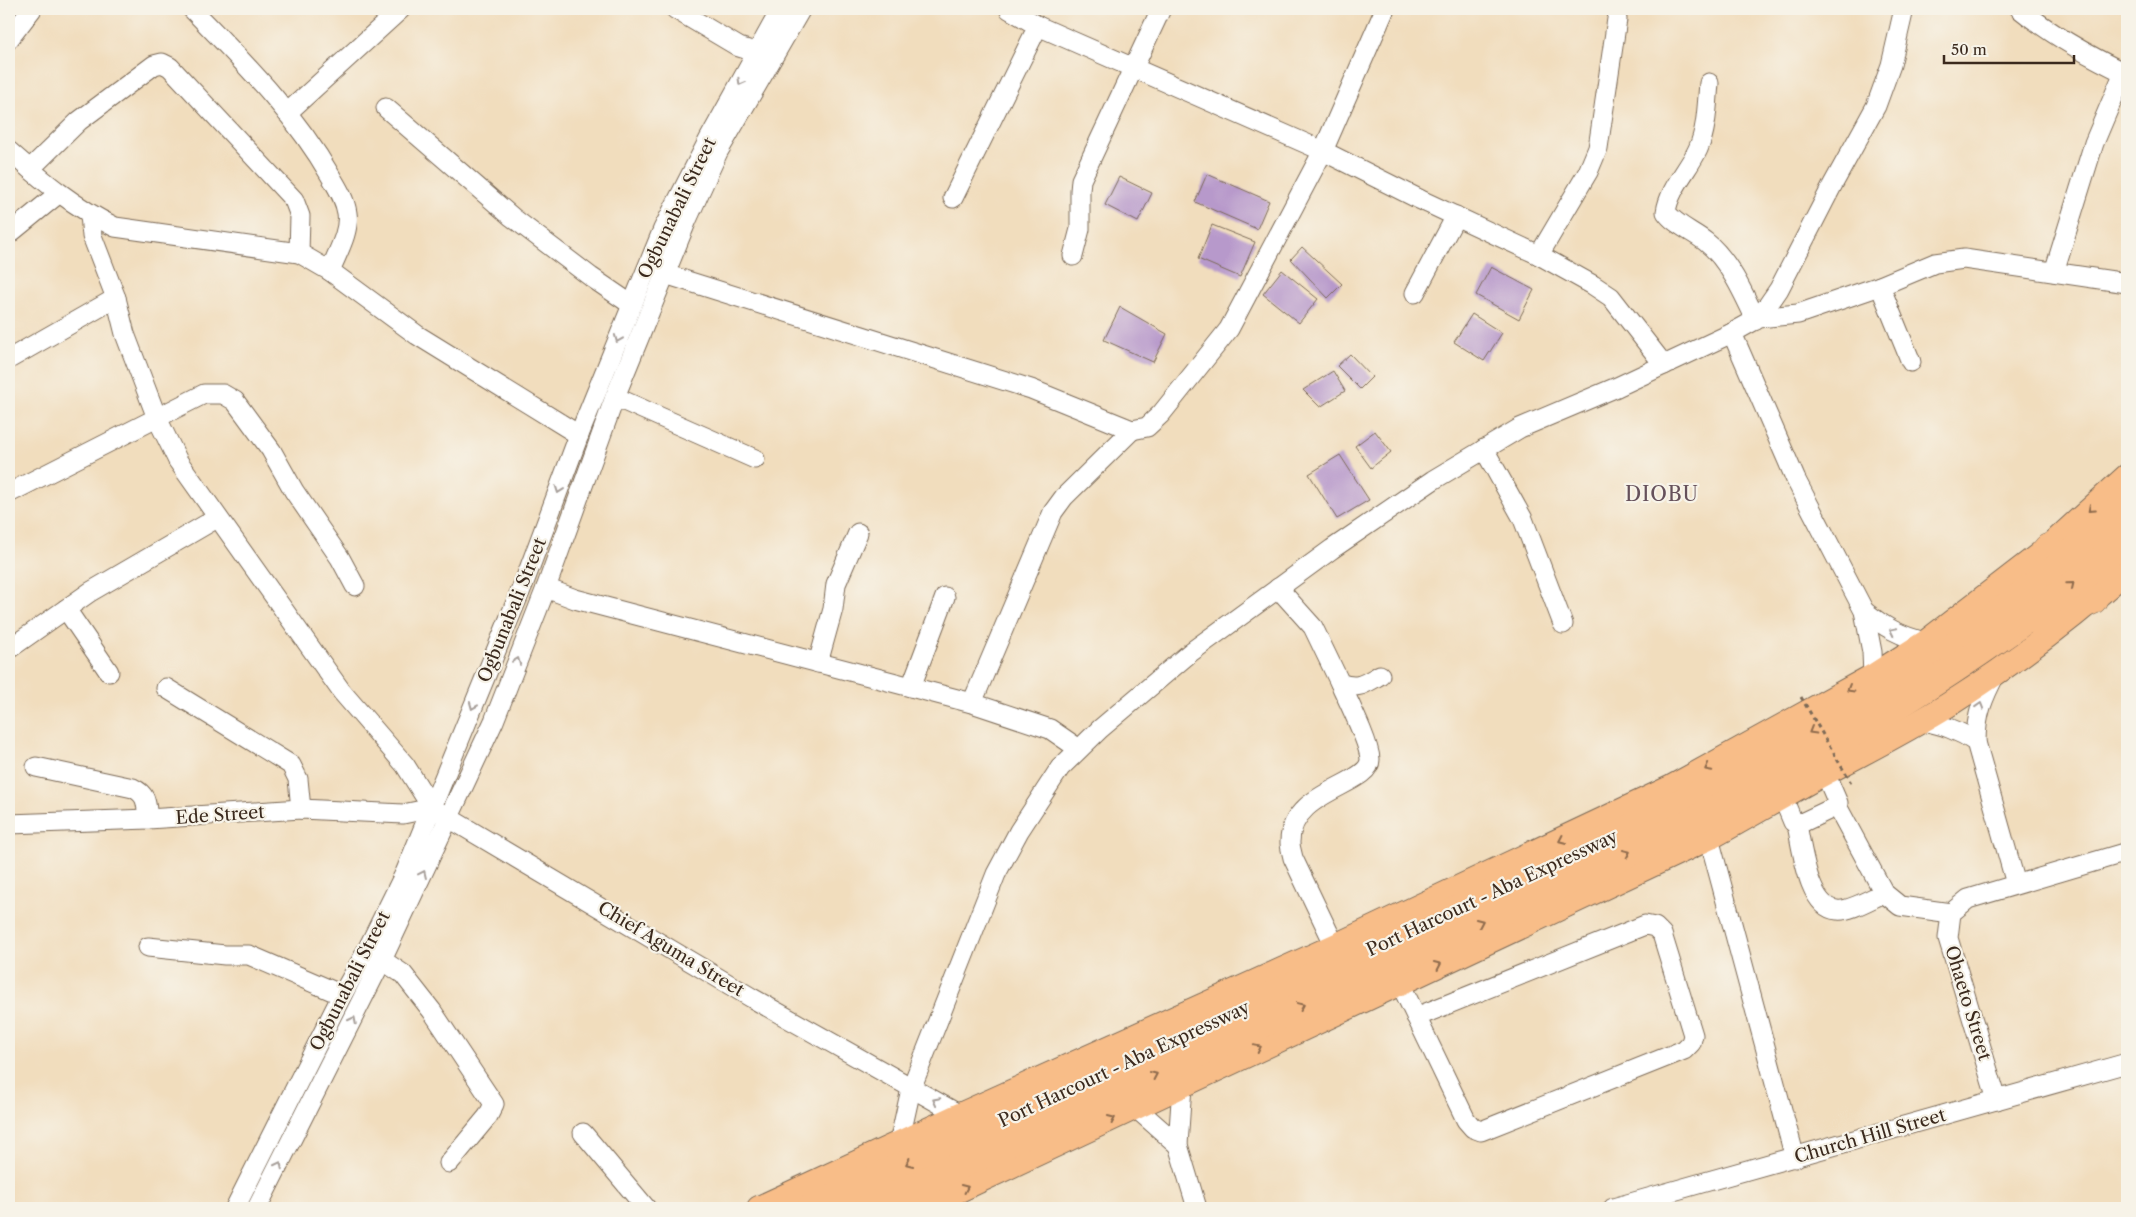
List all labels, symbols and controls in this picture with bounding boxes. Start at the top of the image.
scale bar [1944,32,2074,64]
text: 50 m [1951,40,1987,59]
one-way arrow [738,77,748,86]
street label: Ogbunabali Street [633,133,721,282]
one-way arrow [614,334,625,343]
district label: DIOBU [1625,482,1699,506]
one-way arrow [555,485,565,494]
one-way arrow [2088,503,2097,512]
street label: Ogbunabali Street [473,534,551,686]
one-way arrow [2066,582,2075,591]
one-way arrow [1889,627,1898,637]
one-way arrow [511,657,521,666]
one-way arrow [1846,683,1855,693]
one-way arrow [469,702,479,710]
one-way arrow [1975,702,1985,711]
one-way arrow [1809,725,1818,735]
one-way arrow [1704,762,1713,772]
street label: Ede Street [175,801,266,829]
street label: Port Harcourt - Aba Expressway [1363,825,1622,961]
one-way arrow [1558,834,1567,845]
one-way arrow [1622,849,1631,859]
one-way arrow [417,870,427,879]
street label: Chief Aguma Street [594,897,749,1002]
street label: Ogbunabali Street [305,907,395,1055]
one-way arrow [1475,918,1484,928]
street label: Ohaeto Street [1940,943,1996,1064]
one-way arrow [1433,961,1442,972]
street label: Port Harcourt - Aba Expressway [995,996,1254,1132]
one-way arrow [1296,1002,1305,1012]
one-way arrow [347,1016,357,1025]
one-way arrow [1253,1045,1262,1055]
one-way arrow [1149,1071,1158,1081]
one-way arrow [932,1097,941,1107]
street label: Church Hill Street [1792,1104,1949,1168]
one-way arrow [1107,1115,1116,1125]
one-way arrow [905,1157,914,1167]
one-way arrow [273,1161,283,1170]
one-way arrow [960,1183,969,1194]

